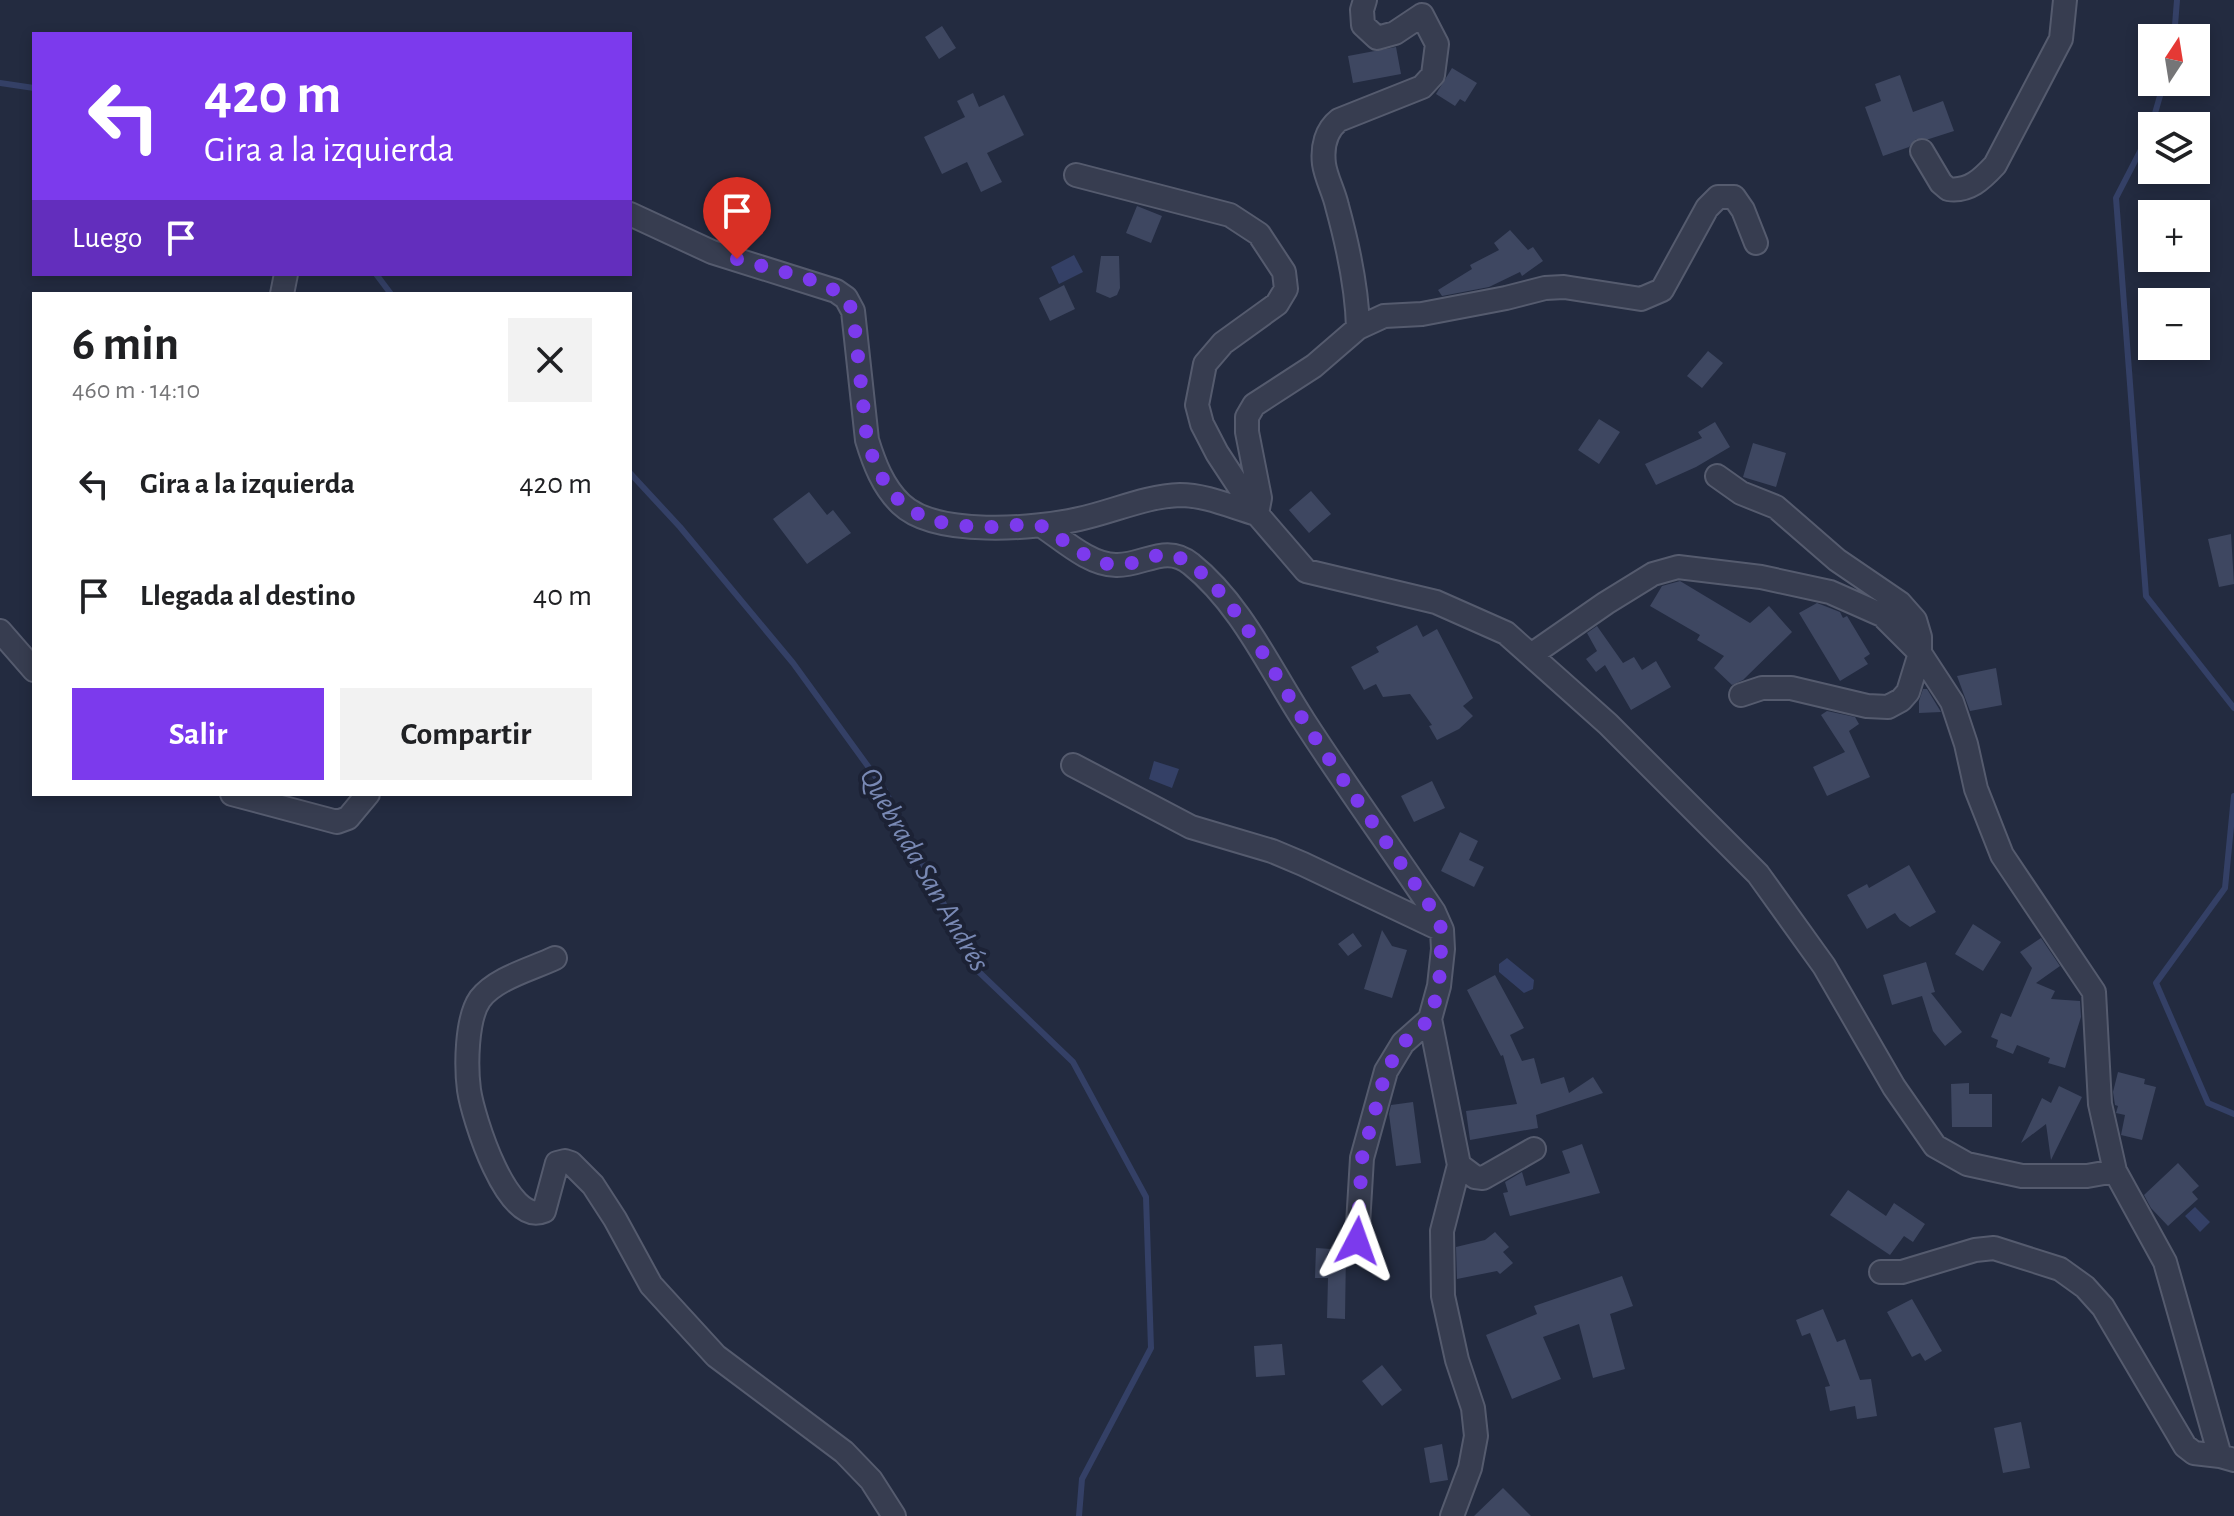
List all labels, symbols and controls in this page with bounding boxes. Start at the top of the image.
north arrow [2138,24,2210,96]
map controls [2138,24,2210,360]
icon: left [72,64,176,168]
text: 420 m [204,67,341,123]
button: layers [2138,112,2210,184]
text: Gira a la izquierda [204,132,454,168]
pin [703,177,771,259]
icon: arrive [715,189,759,233]
button: + [2138,200,2210,272]
icon: arrive [159,216,203,260]
text: Luego [72,223,143,253]
button: − [2138,288,2210,360]
button: close [508,318,592,402]
text: 6 min [72,321,179,369]
text: 460 m · 14:10 [72,377,200,403]
icon: left [72,462,116,506]
text: Gira a la izquierda [140,469,355,499]
text: 420 m [519,469,592,499]
icon: arrive [72,574,116,618]
text: Llegada al destino [140,581,356,611]
text: 40 m [533,581,592,611]
button: Salir [72,688,324,780]
button: Compartir [340,688,592,780]
water label: Quebrada San Andrés [854,763,995,977]
position arrow [1315,1199,1399,1283]

